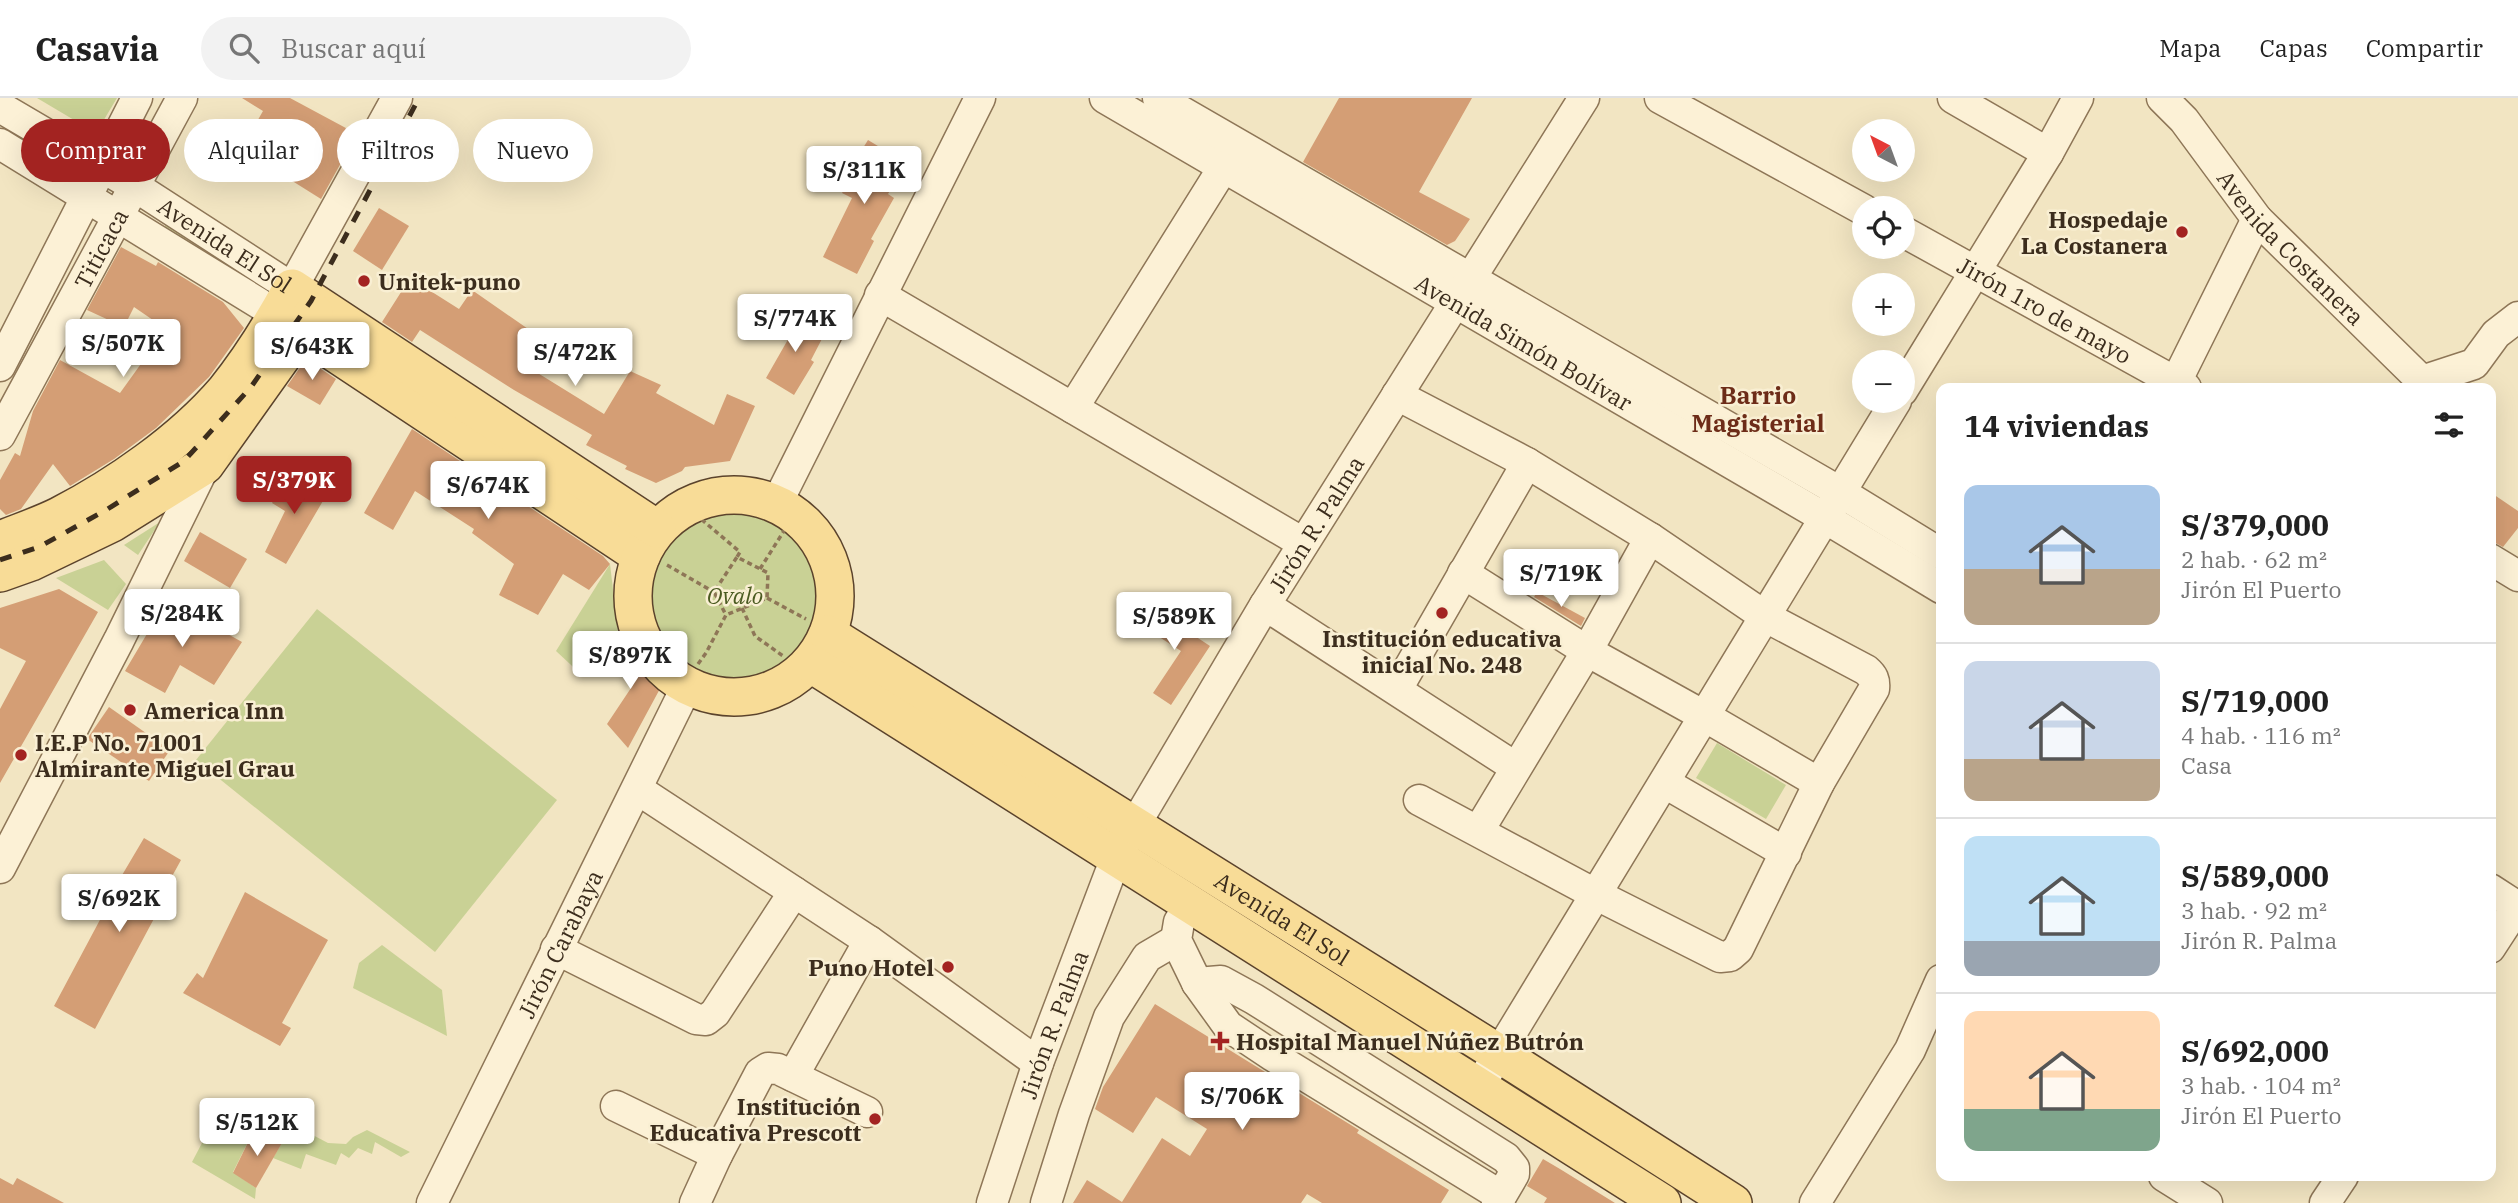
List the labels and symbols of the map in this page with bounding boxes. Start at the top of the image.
north arrow [1852,119,1914,182]
pin: S/311K [807,146,921,206]
street label: Avenida Costanera [2211,164,2371,331]
street label: Avenida El Sol [152,190,298,299]
street label: Titicaca [67,203,134,294]
place label: Hospedaje La Costanera [2021,204,2168,260]
marker: Hospedaje La Costanera [2174,224,2190,240]
street label: Jirón 1ro de mayo [1952,250,2137,370]
place label: Unitek-puno [378,266,521,296]
street label: Avenida Simón Bolívar [1410,267,1638,417]
marker: Unitek-puno [356,273,372,289]
pin: S/774K [738,294,852,354]
pin: S/507K [66,320,180,379]
pin: S/643K [255,322,369,382]
pin: S/472K [518,328,632,388]
district label: Barrio Magisterial [1691,379,1825,439]
street label: Jirón R. Palma [1262,450,1370,598]
pin: S/379K [237,456,351,516]
pin: S/674K [431,462,545,521]
pin: S/719K [1504,550,1618,609]
park label: Ovalo [707,580,763,610]
pin: S/284K [125,589,239,649]
pin: S/589K [1117,592,1231,652]
marker: Institución educativa inicial No. 248 [1434,605,1450,621]
place label: Institución educativa inicial No. 248 [1322,623,1562,679]
pin: S/897K [573,632,687,691]
place label: America Inn [144,695,284,725]
marker: America Inn [122,702,138,718]
place label: I.E.P No. 71001 Almirante Miguel Grau [35,727,295,783]
marker: I.E.P No. 71001 Almirante Miguel Grau [13,747,29,763]
street label: Jirón Carabaya [511,865,609,1023]
street label: Avenida El Sol [1209,865,1356,972]
pin: S/692K [62,874,176,934]
street label: Jirón R. Palma [1012,946,1095,1102]
place label: Puno Hotel [808,952,934,982]
marker: Puno Hotel [940,959,956,975]
place label: Hospital Manuel Núñez Butrón [1236,1026,1584,1056]
marker: Hospital Manuel Núñez Butrón [1210,1031,1230,1051]
pin: S/706K [1185,1072,1299,1132]
place label: Institución Educativa Prescott [650,1091,861,1147]
pin: S/512K [200,1098,314,1158]
marker: Institución Educativa Prescott [867,1111,883,1127]

